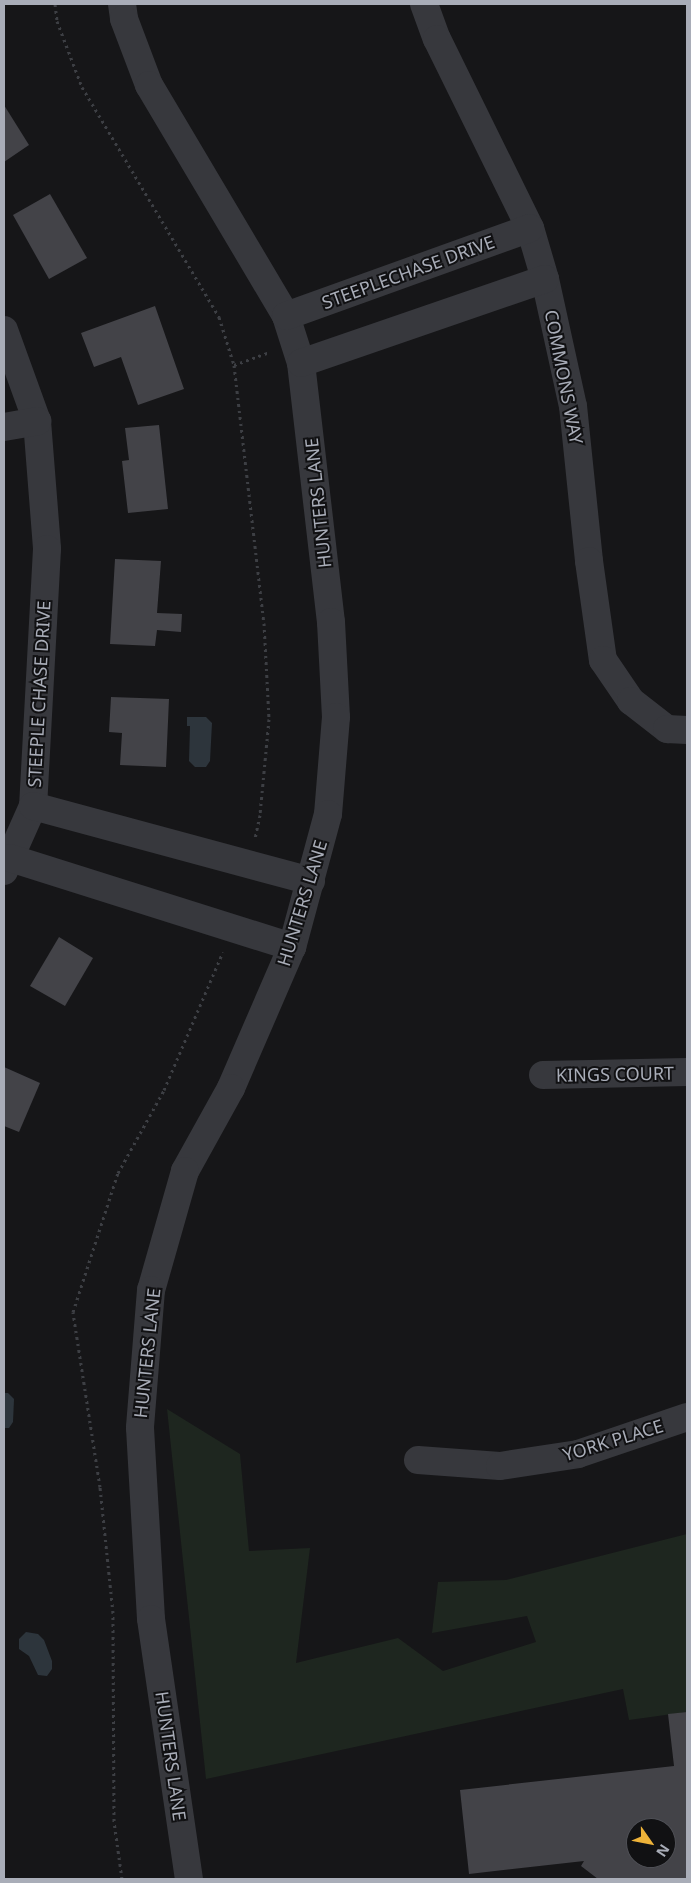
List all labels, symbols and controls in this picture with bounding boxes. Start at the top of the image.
street label: STEEPLECHASE DRIVE [319,231,497,313]
street label: COMMONS WAY [540,308,588,446]
street label: HUNTERS LANE [300,437,336,569]
street label: STEEPLE CHASE DRIVE [23,600,55,788]
street label: HUNTERS LANE [273,837,331,969]
street label: KINGS COURT [556,1062,674,1086]
street label: HUNTERS LANE [129,1287,165,1419]
street label: YORK PLACE [560,1415,666,1465]
street label: HUNTERS LANE [151,1690,191,1822]
north arrow [626,1818,676,1868]
text: N [652,1841,674,1861]

